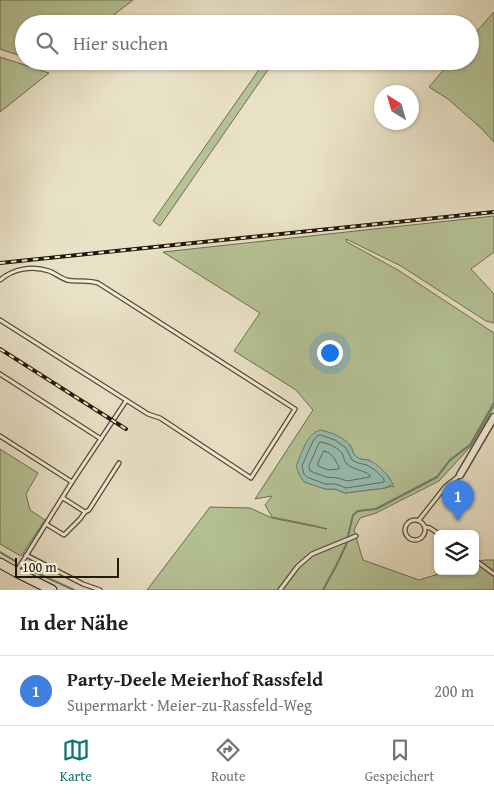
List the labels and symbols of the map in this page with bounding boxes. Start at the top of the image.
north arrow [374,85,419,130]
your location [317,340,343,366]
pin: 1 [442,480,474,521]
scale bar [15,555,119,578]

